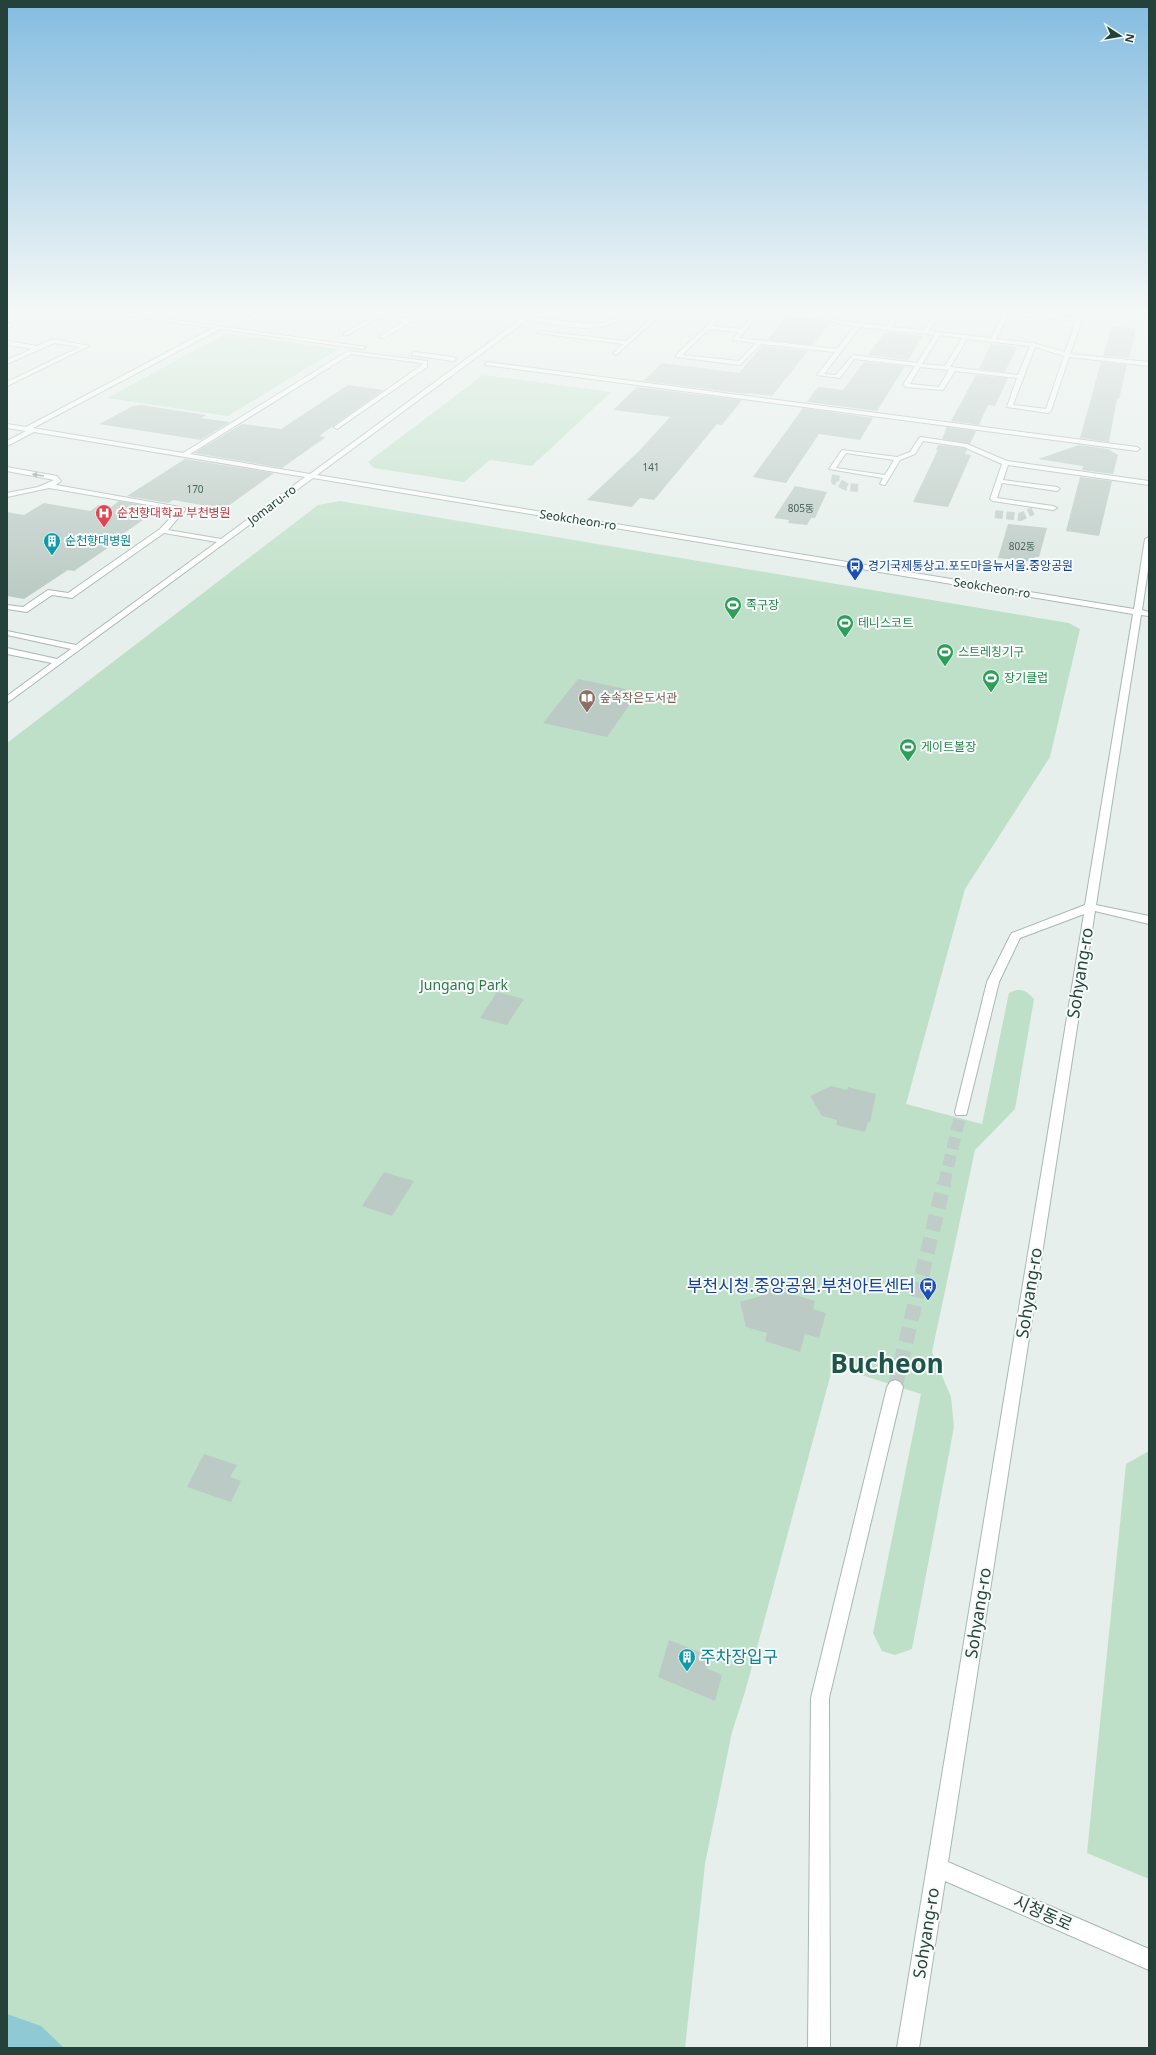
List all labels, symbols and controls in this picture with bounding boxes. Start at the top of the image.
north arrow [1100,16,1140,56]
text: N [1122,32,1139,44]
house number: 141 [642,460,660,474]
one-way arrow [32,472,44,478]
street label: Jomaru-ro [243,481,299,529]
house number: 170 [186,482,204,496]
house number: 805동 [788,501,814,515]
hospital icon: 순천향대학교 부천병원 [94,503,114,528]
place label: 순천향대학교 부천병원 [117,504,231,521]
street label: Seokcheon-ro [538,505,618,534]
building icon: 순천향대병원 [42,531,62,556]
place label: 순천향대병원 [65,532,131,549]
house number: 802동 [1009,539,1035,553]
bus stop icon: 경기국제통상고.포도마을뉴서울.중앙공원 [845,556,865,581]
place label: 경기국제통상고.포도마을뉴서울.중앙공원 [868,557,1073,574]
street label: Seokcheon-ro [952,573,1032,602]
sports icon: 족구장 [723,595,743,620]
place label: 족구장 [746,596,779,613]
sports icon: 테니스코트 [835,613,855,638]
place label: 테니스코트 [858,614,913,631]
sports icon: 스트레칭기구 [935,642,955,667]
place label: 스트레칭기구 [958,643,1024,660]
sports icon: 장기클럽 [981,668,1001,693]
place label: 장기클럽 [1004,669,1048,686]
library icon: 숲속작은도서관 [577,688,597,713]
place label: 숲속작은도서관 [600,689,677,706]
sports icon: 게이트볼장 [898,737,918,762]
place label: 게이트볼장 [921,738,976,755]
street label: Sohyang-ro [1061,926,1098,1020]
park label: Jungang Park [418,975,509,994]
street label: Sohyang-ro [1010,1246,1047,1340]
place label: 부천시청.중앙공원.부천아트센터 [687,1274,915,1297]
bus stop icon: 부천시청.중앙공원.부천아트센터 [918,1276,938,1301]
district label: Bucheon [830,1345,944,1381]
street label: Sohyang-ro [959,1566,996,1660]
place label: 주차장입구 [700,1645,778,1668]
building icon: 주차장입구 [677,1647,697,1672]
street label: Sohyang-ro [907,1886,944,1980]
street label: 시청동로 [1010,1889,1076,1936]

